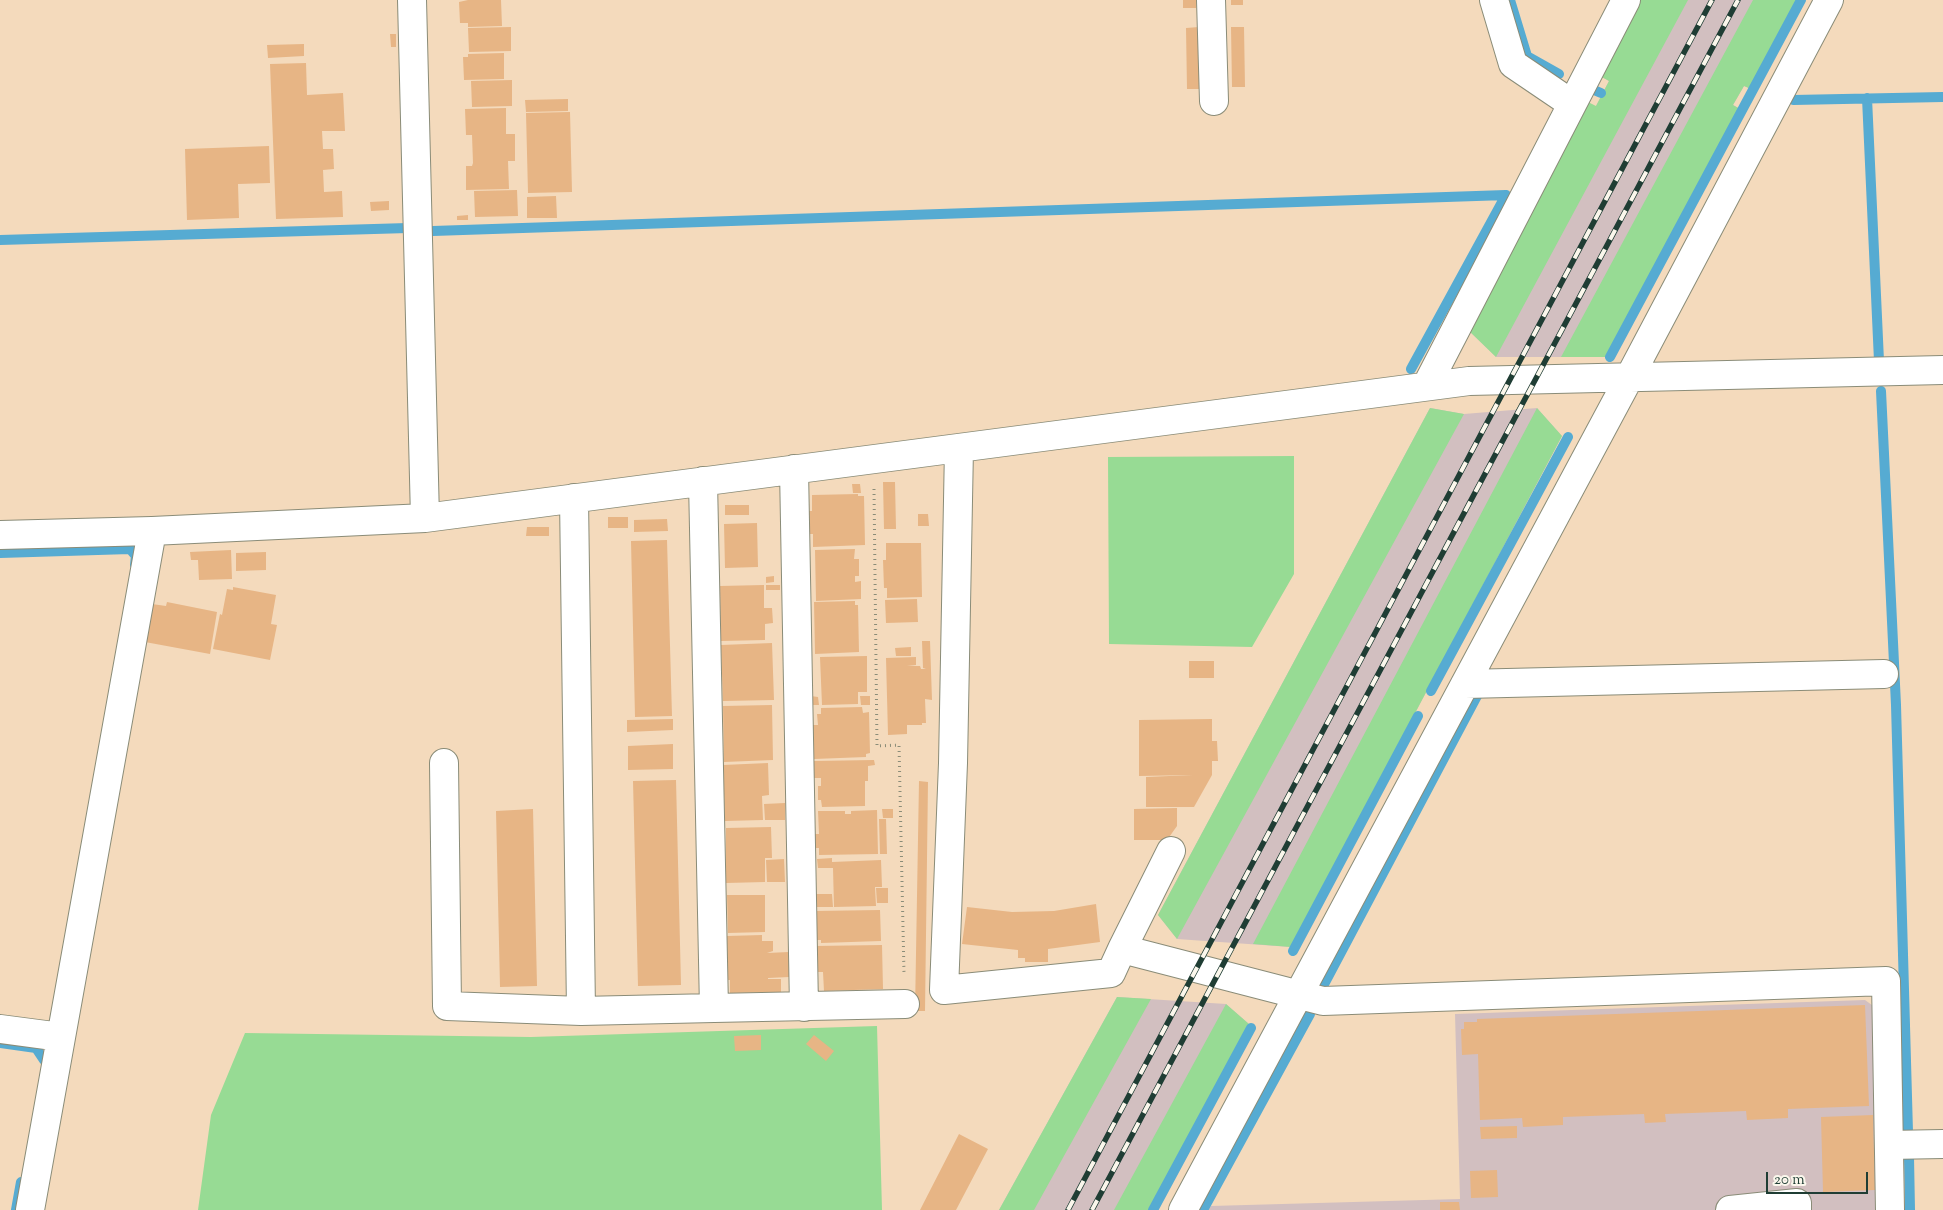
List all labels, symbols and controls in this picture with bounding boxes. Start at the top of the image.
scale bar [1768,1162,1870,1194]
text: 20 m [1774,1170,1805,1191]

